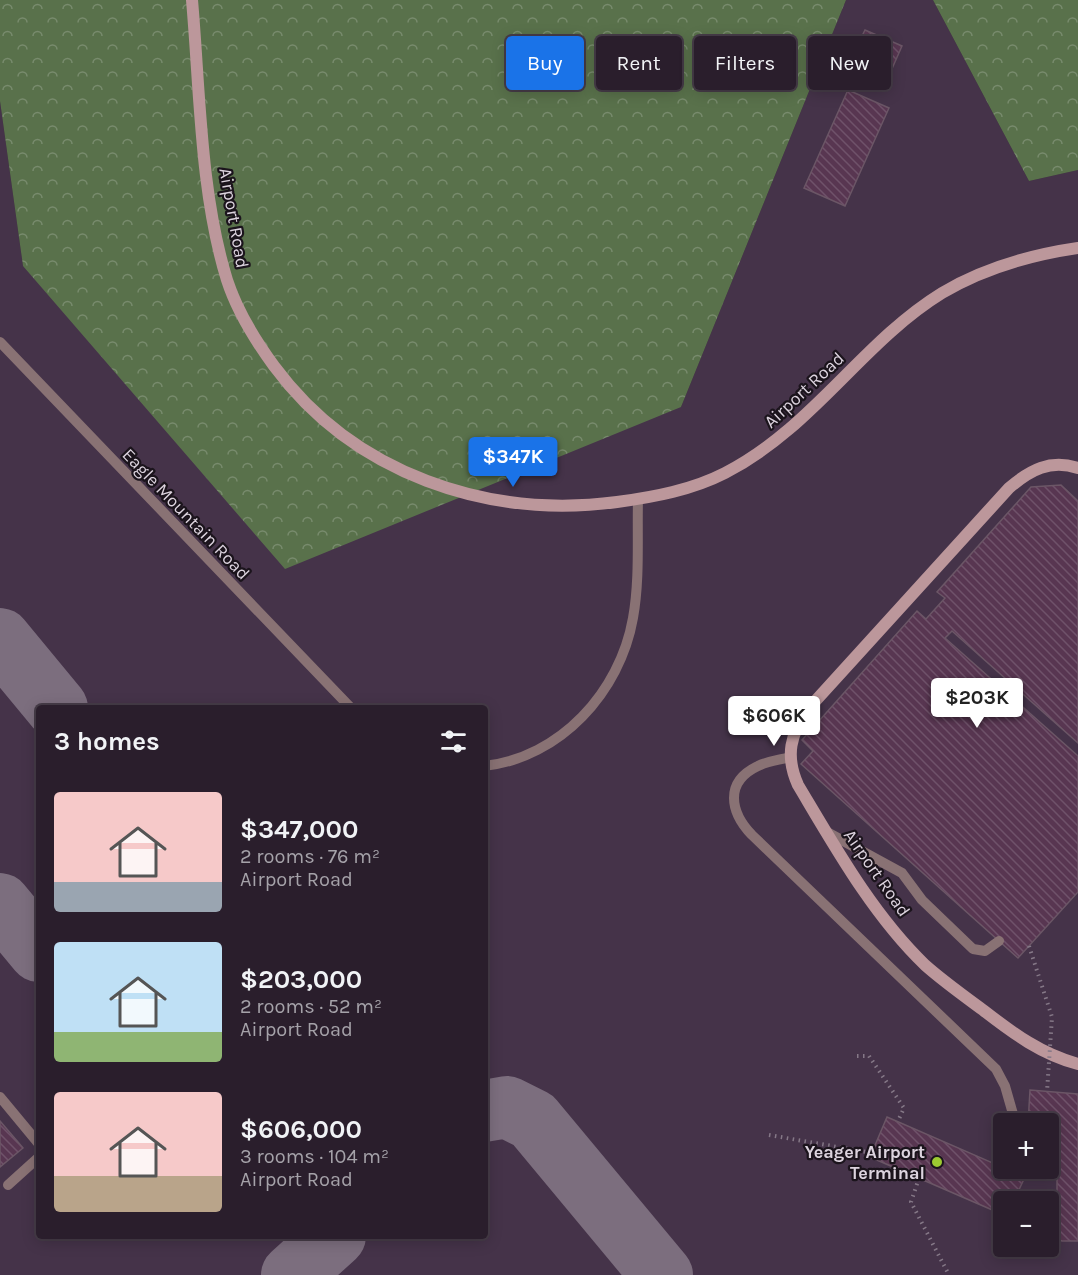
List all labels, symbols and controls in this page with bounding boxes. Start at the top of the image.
chip: Buy [506,36,584,90]
chip: Rent [596,36,682,90]
chip: Filters [694,36,796,90]
chip: New [808,36,891,90]
street label: Airport Road [214,166,254,270]
street label: Airport Road [759,347,849,433]
pin: $347K [471,437,555,488]
street label: Eagle Mountain Road [118,444,254,584]
text: $347K [482,445,544,468]
pin: $203K [935,678,1019,729]
text: $203K [945,686,1009,709]
pin: $606K [732,696,816,747]
text: $606K [742,704,806,727]
icon: filters [437,725,470,758]
text: 3 homes [54,726,160,757]
text: $347,000 [240,814,358,845]
icon: home [102,816,174,888]
street label: Airport Road [839,825,915,921]
text: 2 rooms · 76 m² [240,845,380,868]
text: Airport Road [240,868,353,891]
text: $203,000 [240,964,362,995]
icon: home [102,966,174,1038]
text: 2 rooms · 52 m² [240,995,382,1018]
text: Airport Road [240,1018,353,1041]
map controls [993,1113,1059,1257]
button: + [993,1113,1059,1179]
text: $606,000 [240,1114,362,1145]
icon: home [102,1116,174,1188]
place label: Yeager Airport Terminal [805,1141,925,1184]
text: 3 rooms · 104 m² [240,1145,389,1168]
marker: Yeager Airport Terminal [930,1155,944,1169]
text: Airport Road [240,1168,353,1191]
button: − [993,1191,1059,1257]

